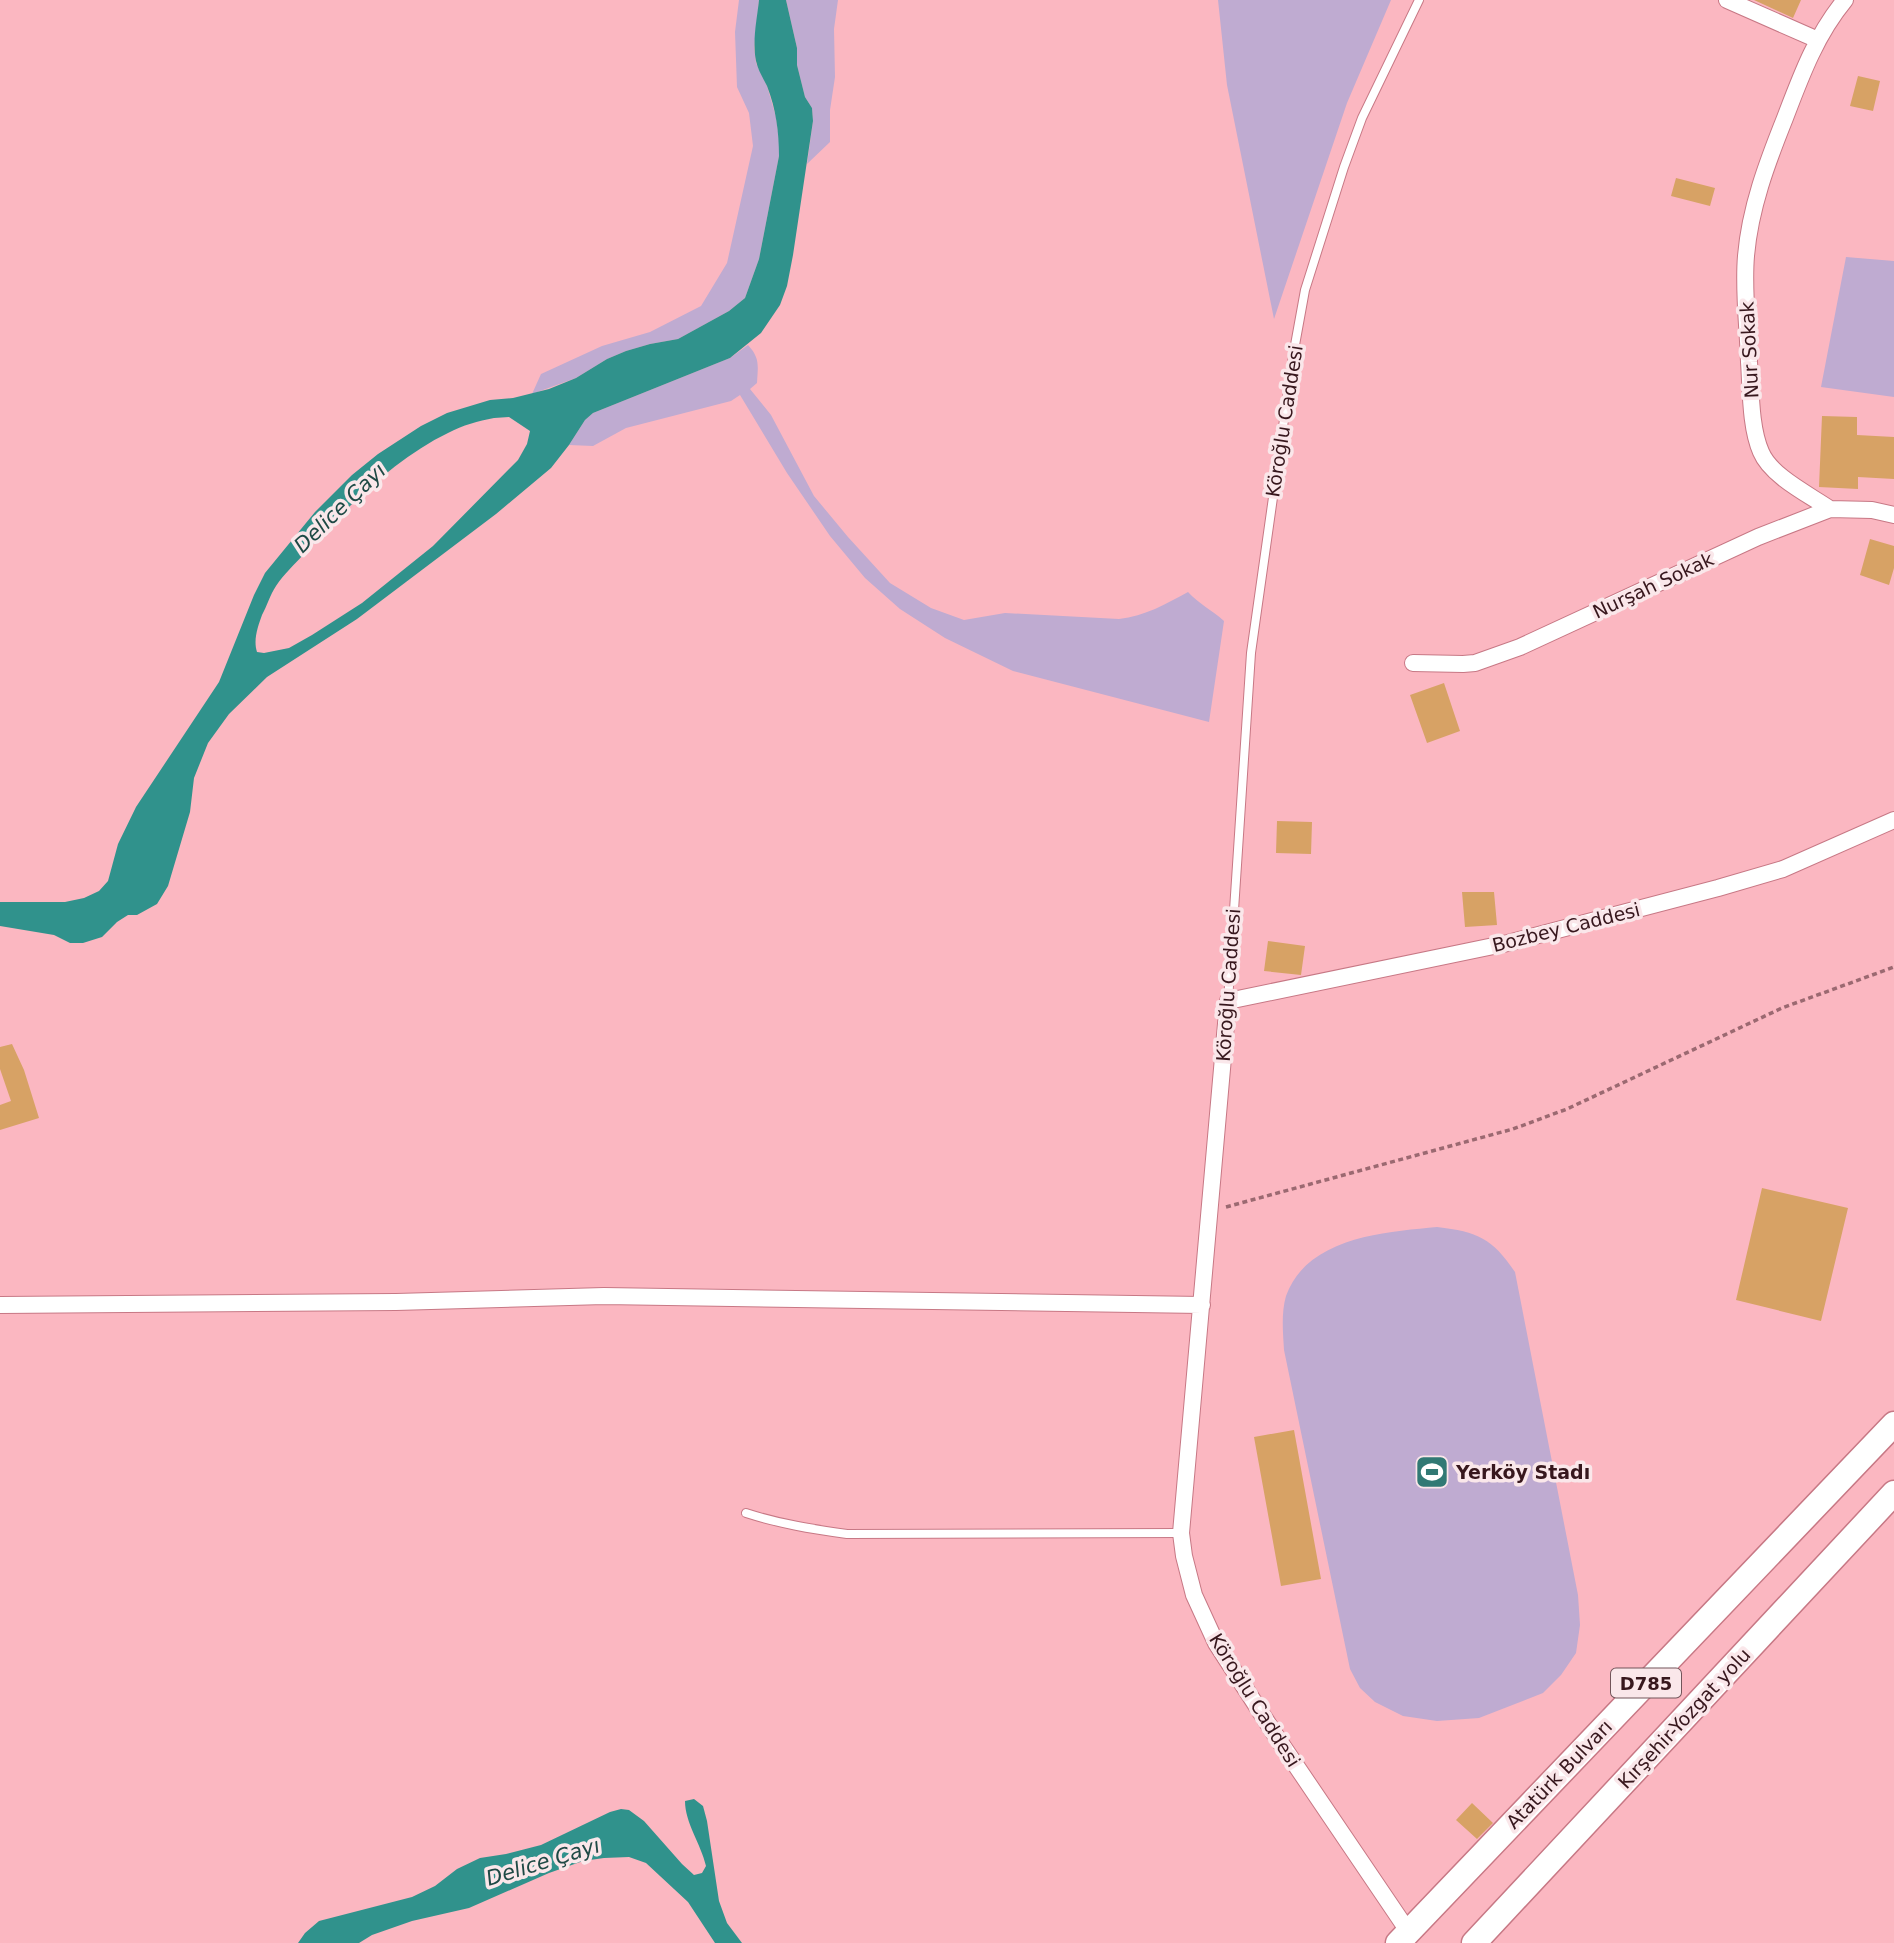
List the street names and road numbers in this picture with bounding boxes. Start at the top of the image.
street label: Nur Sokak [1735,301,1763,399]
street label: Köroğlu Caddesi [1261,343,1307,499]
street label: Nurşah Sokak [1589,547,1717,623]
street label: Bozbey Caddesi [1490,898,1642,956]
street label: Köroğlu Caddesi [1212,908,1244,1062]
street label: Köroğlu Caddesi [1205,1629,1305,1771]
street label: Kırşehir-Yozgat yolu [1613,1643,1755,1793]
road number: D785 [1611,1668,1681,1698]
street label: Atatürk Bulvarı [1502,1715,1616,1833]

